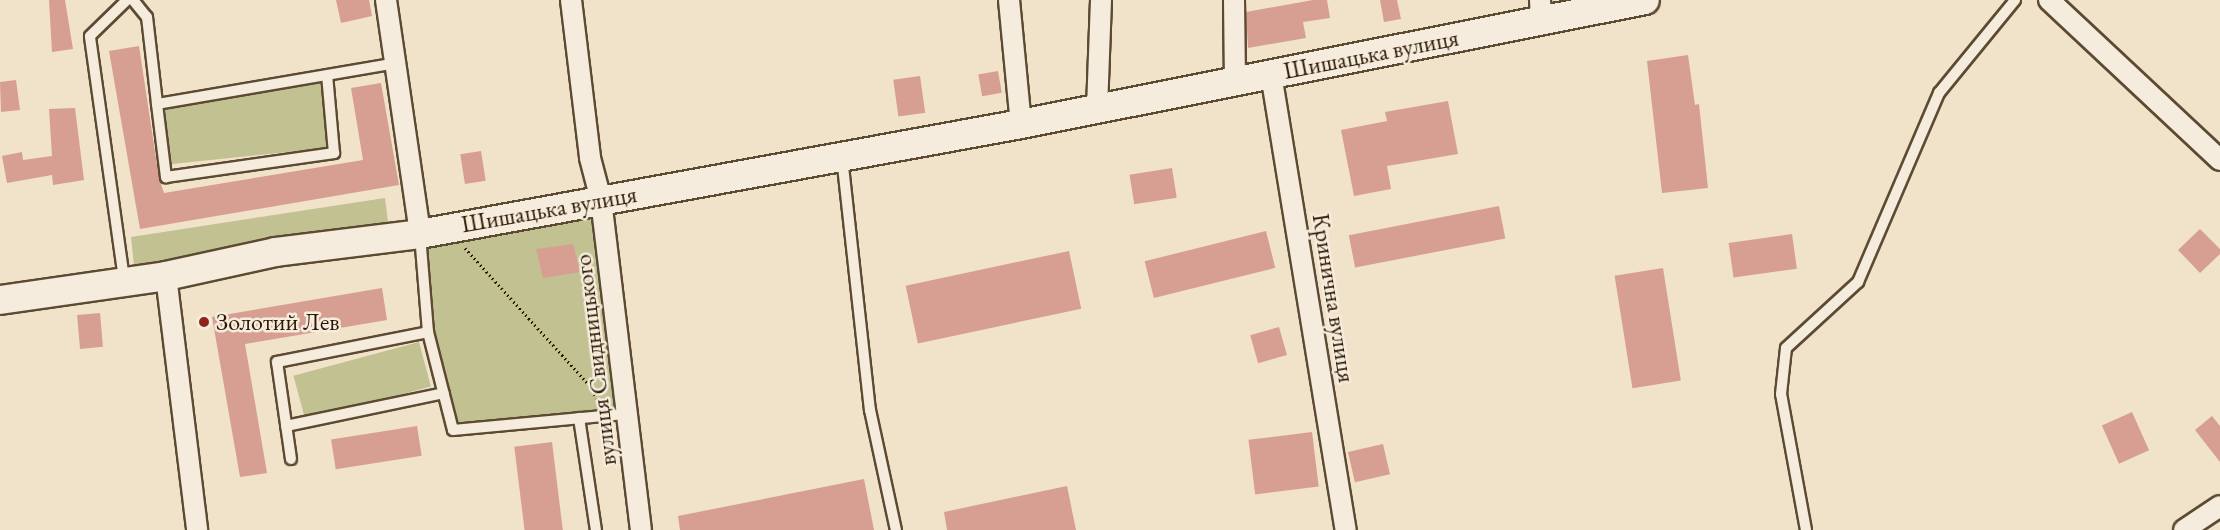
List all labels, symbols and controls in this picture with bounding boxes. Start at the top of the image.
street label: Шишацька вулиця [1281,23,1461,85]
street label: Шишацька вулиця [459,179,639,239]
street label: Кринична вулиця [1306,211,1362,385]
street label: вулиця Свидницького [568,253,622,467]
place label: Золотий Лев [216,308,340,336]
marker: Золотий Лев [197,315,211,329]

